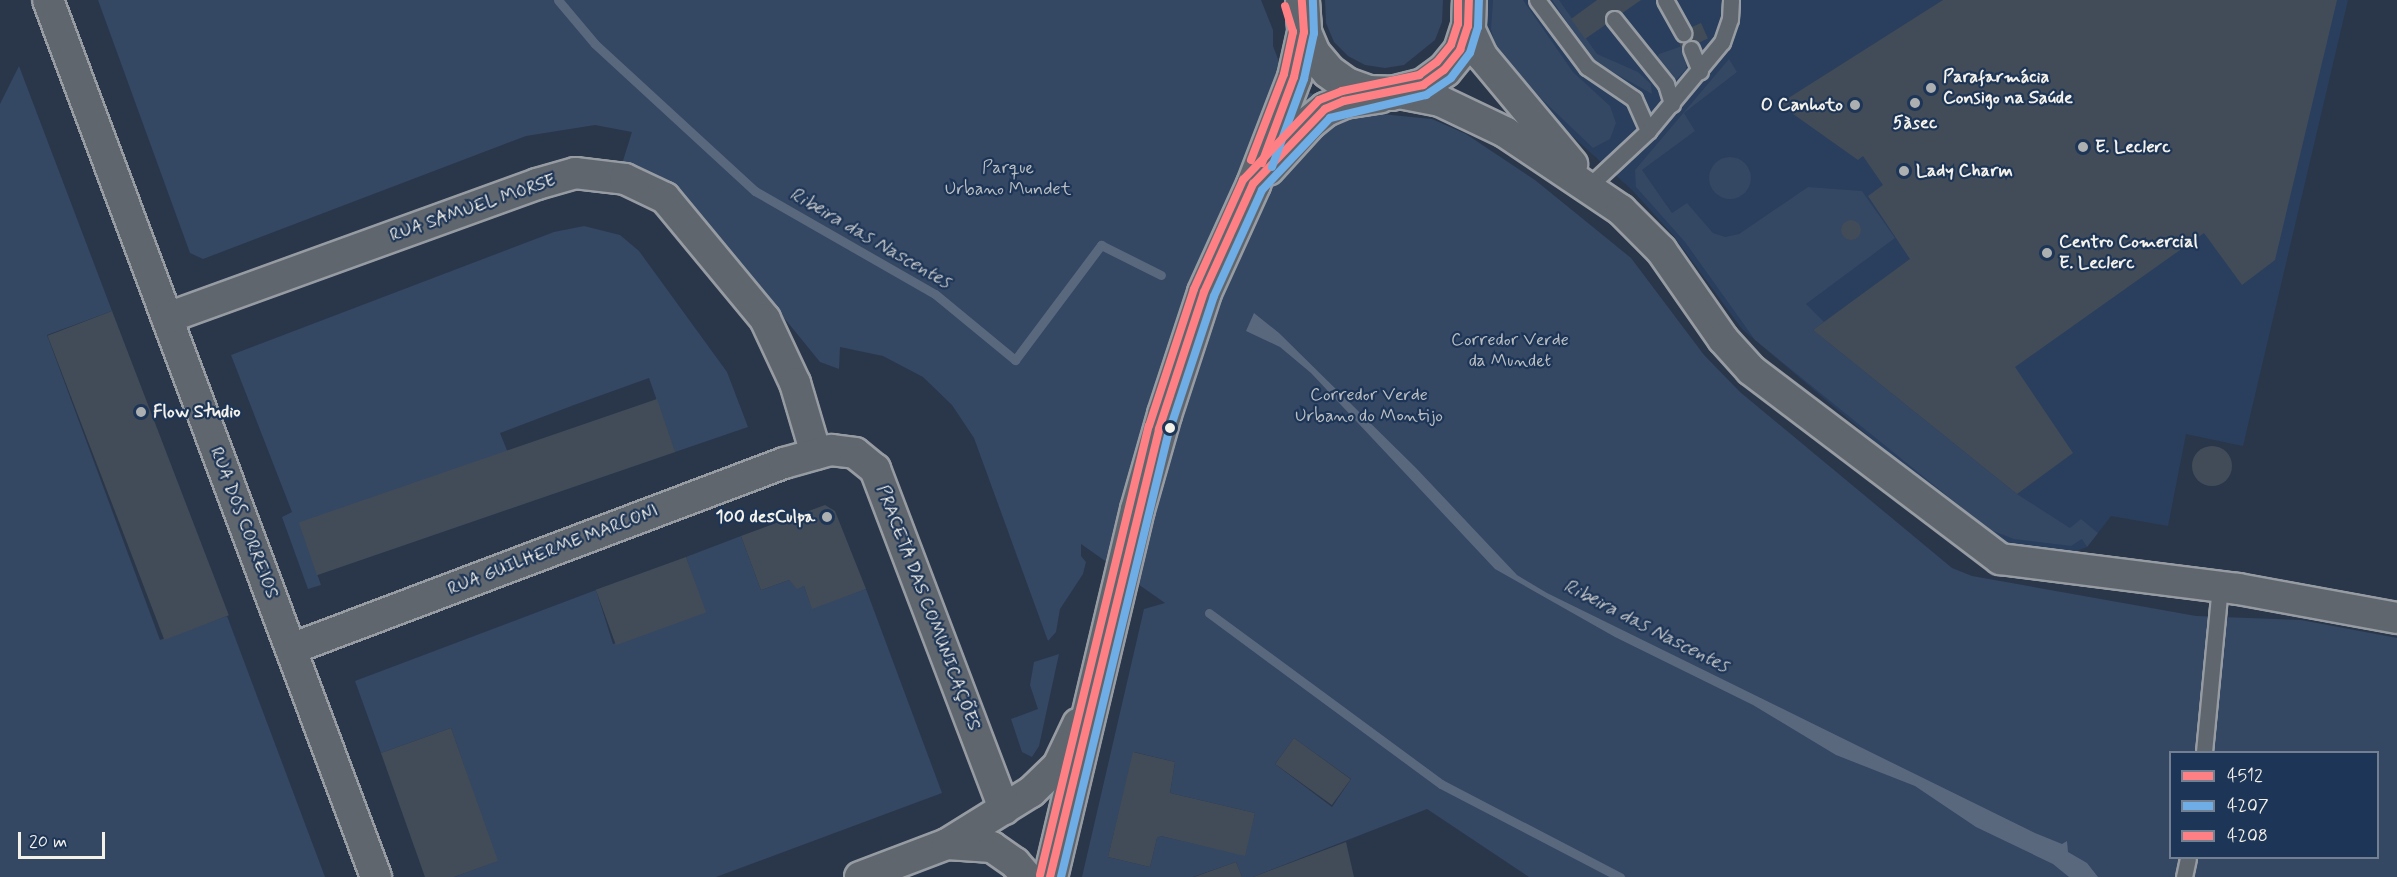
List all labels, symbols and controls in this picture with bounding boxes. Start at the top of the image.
place label: Parafarmácia Consigo na Saúde [1943,67,2072,110]
marker: Parafarmácia Consigo na Saúde [1924,81,1938,95]
place label: O Canhoto [1760,94,1843,116]
marker: 5àsec [1908,96,1922,110]
marker: O Canhoto [1848,98,1862,112]
place label: 5àsec [1893,112,1937,134]
place label: E. Leclerc [2095,136,2170,158]
marker: E. Leclerc [2076,140,2090,154]
park label: Parque Urbano Mundet [945,158,1071,201]
place label: Lady Charm [1916,160,2013,182]
marker: Lady Charm [1897,164,1911,178]
street label: RUA SAMUEL MORSE [387,169,559,247]
water label: Ribeira das Nascentes [786,183,954,293]
place label: Centro Comercial E. Leclerc [2059,232,2198,274]
marker: Centro Comercial E. Leclerc [2040,246,2054,260]
park label: Corredor Verde da Mundet [1452,330,1568,372]
park label: Corredor Verde Urbano do Montijo [1297,385,1441,428]
place label: Flow Studio [153,401,241,423]
marker: Flow Studio [134,405,148,419]
unlabelled marker [1164,422,1176,434]
street label: RUA DOS CORREIOS [204,442,284,604]
street label: PRACETA DAS COMUNICAÇÕES [872,484,984,732]
street label: RUA GUILHERME MARCONI [444,500,662,600]
place label: 100 desCulpa [716,506,815,528]
marker: 100 desCulpa [820,510,834,524]
water label: Ribeira das Nascentes [1560,574,1732,678]
legend [2169,751,2379,859]
text: 4512 [2227,764,2263,788]
text: 4207 [2227,794,2269,818]
scale bar [21,820,108,858]
text: 4208 [2227,824,2268,848]
text: 20 m [29,830,67,854]

